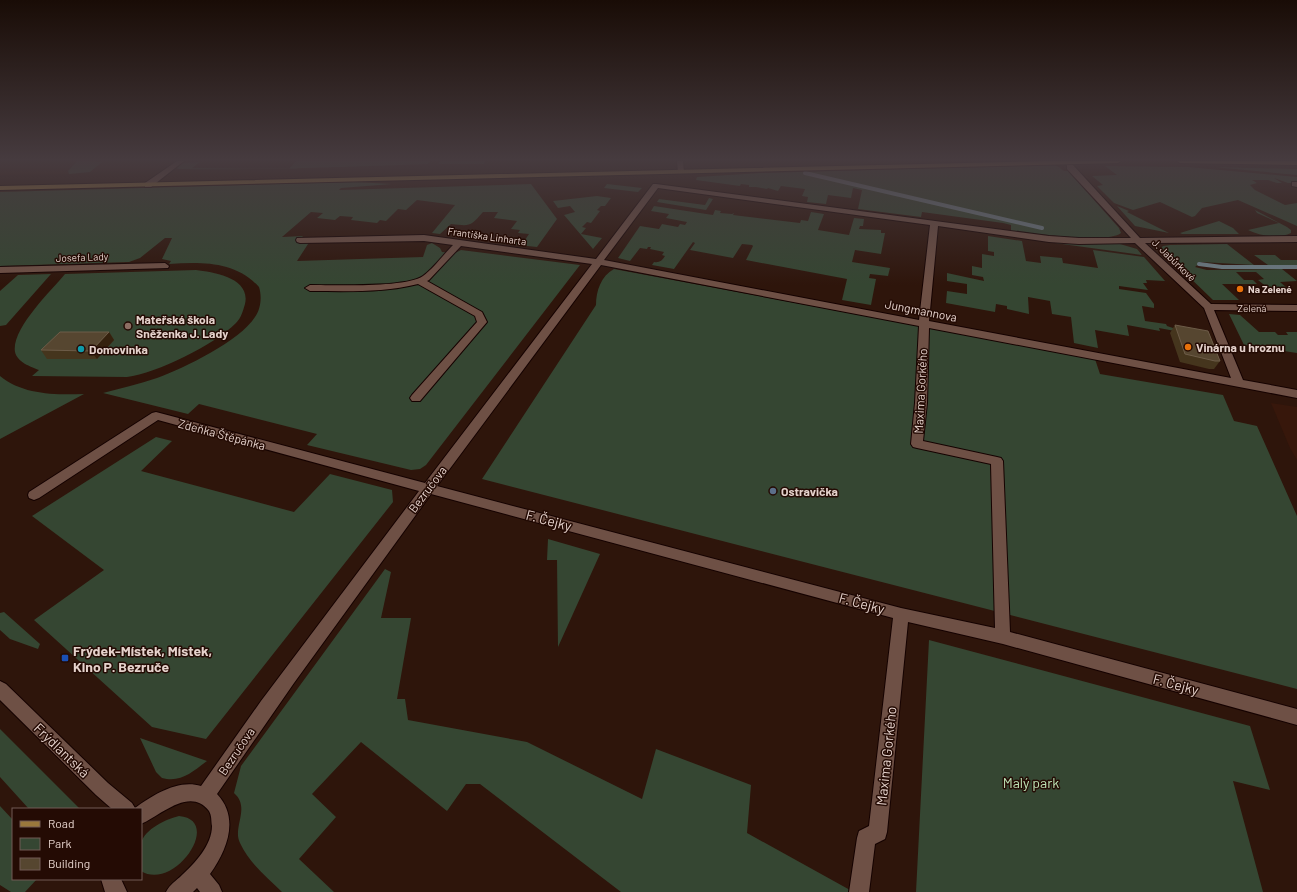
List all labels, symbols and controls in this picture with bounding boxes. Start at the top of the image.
street label: Františka Linharta [447,225,527,247]
street label: J. Jabůrkové [1150,236,1198,284]
street label: Josefa Lady [55,250,109,264]
place label: Na Zelené [1248,283,1292,295]
marker: Na Zelené [1235,284,1245,294]
street label: Jungmannova [884,296,958,324]
street label: Zelená [1238,302,1266,314]
place label: Mateřská škola Sněženka J. Lady [136,312,228,340]
marker: Mateřská škola Sněženka J. Lady [123,321,133,331]
place label: Vinárna u hroznu [1196,340,1285,354]
place label: Domovinka [89,342,148,356]
marker: Vinárna u hroznu [1183,342,1193,352]
marker: Domovinka [76,344,86,354]
street label: Maxima Gorkého [911,348,929,434]
street label: Zdeňka Štěpánka [177,416,267,452]
street label: Bezručova [405,463,449,515]
place label: Ostravička [781,484,838,498]
marker: Ostravička [768,486,778,496]
street label: F. Čejky [524,506,574,534]
street label: F. Čejky [837,589,887,617]
place label: Frýdek-Místek, Místek, Kino P. Bezruče [73,642,212,675]
marker: Frýdek-Místek, Místek, Kino P. Bezruče [60,653,70,663]
street label: F. Čejky [1151,670,1201,698]
street label: Maxima Gorkého [872,706,900,806]
street label: Frýdlantská [31,719,93,781]
street label: Bezručova [215,725,257,777]
park label: Malý park [1003,774,1059,791]
legend [12,808,142,880]
text: Road [48,816,75,830]
text: Park [48,836,72,850]
text: Building [48,856,90,870]

